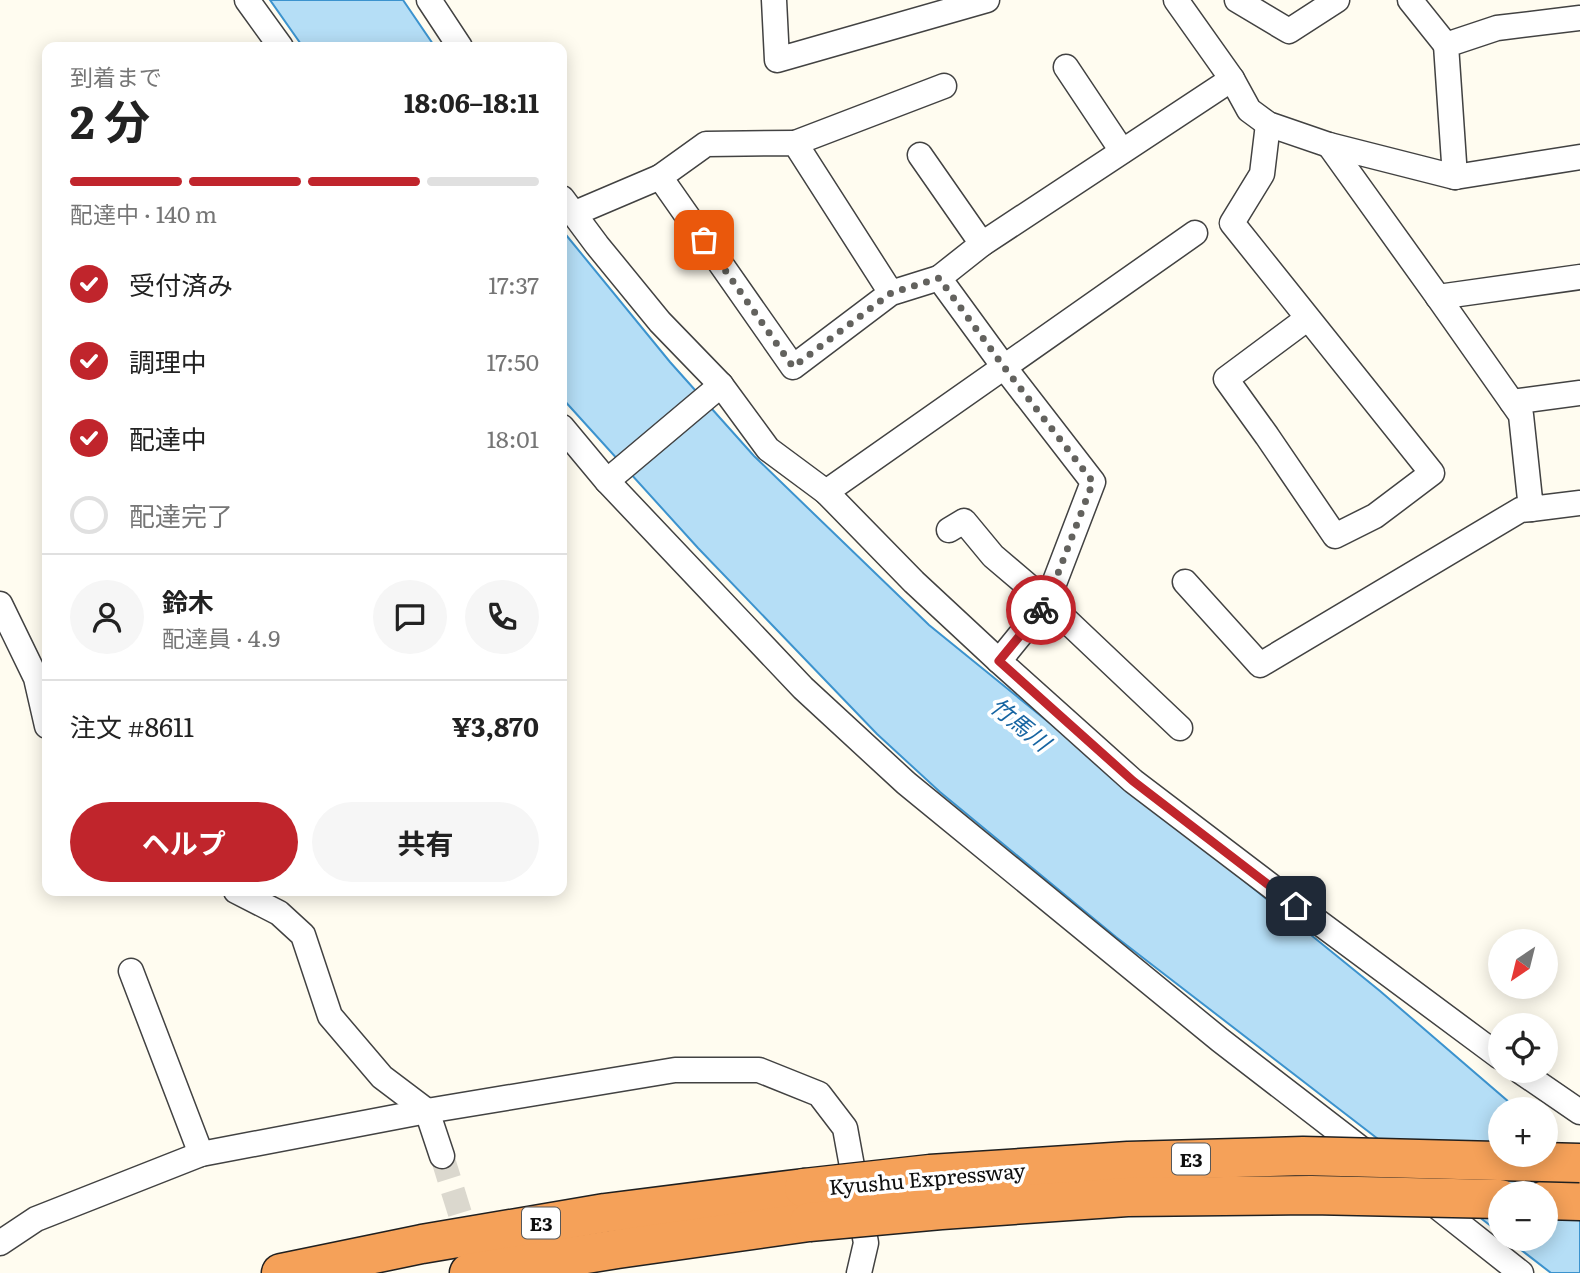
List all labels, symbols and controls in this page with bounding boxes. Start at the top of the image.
text: 到着まで [70,59,162,93]
text: 18:06–18:11 [404,82,539,121]
text: 2 分 [70,85,150,153]
text: 配達中 · 140 m [70,196,217,230]
pin [674,210,734,270]
icon: bag [685,221,723,259]
text: 受付済み [129,264,233,303]
icon: check [70,265,108,303]
text: 17:37 [488,267,539,301]
text: 調理中 [129,341,207,380]
icon: check [70,342,108,380]
text: 17:50 [486,344,539,378]
text: 配達中 [129,418,207,457]
icon: check [70,419,108,457]
text: 18:01 [487,421,539,455]
text: 配達完了 [129,495,233,534]
courier [1006,575,1076,645]
button: person [70,580,144,654]
button: chat [373,580,447,654]
button: phone [465,580,539,654]
text: 鈴木 [162,581,214,620]
icon: bike [1022,591,1060,629]
text: 配達員 · 4.9 [162,620,280,654]
water label: 竹馬川 [983,688,1061,760]
text: 注文 #8611 [70,706,194,745]
text: ¥3,870 [452,706,539,745]
button: ヘルプ [70,802,298,882]
button: 共有 [312,802,539,882]
pin [1266,876,1326,936]
icon: home [1277,887,1315,925]
north arrow [1488,929,1558,999]
map controls [1488,929,1558,1251]
button: locate [1488,1013,1558,1083]
button: + [1488,1097,1558,1167]
road number: E3 [1172,1144,1210,1175]
street label: Kyushu Expressway [827,1153,1027,1201]
button: − [1488,1181,1558,1251]
road number: E3 [522,1208,560,1238]

